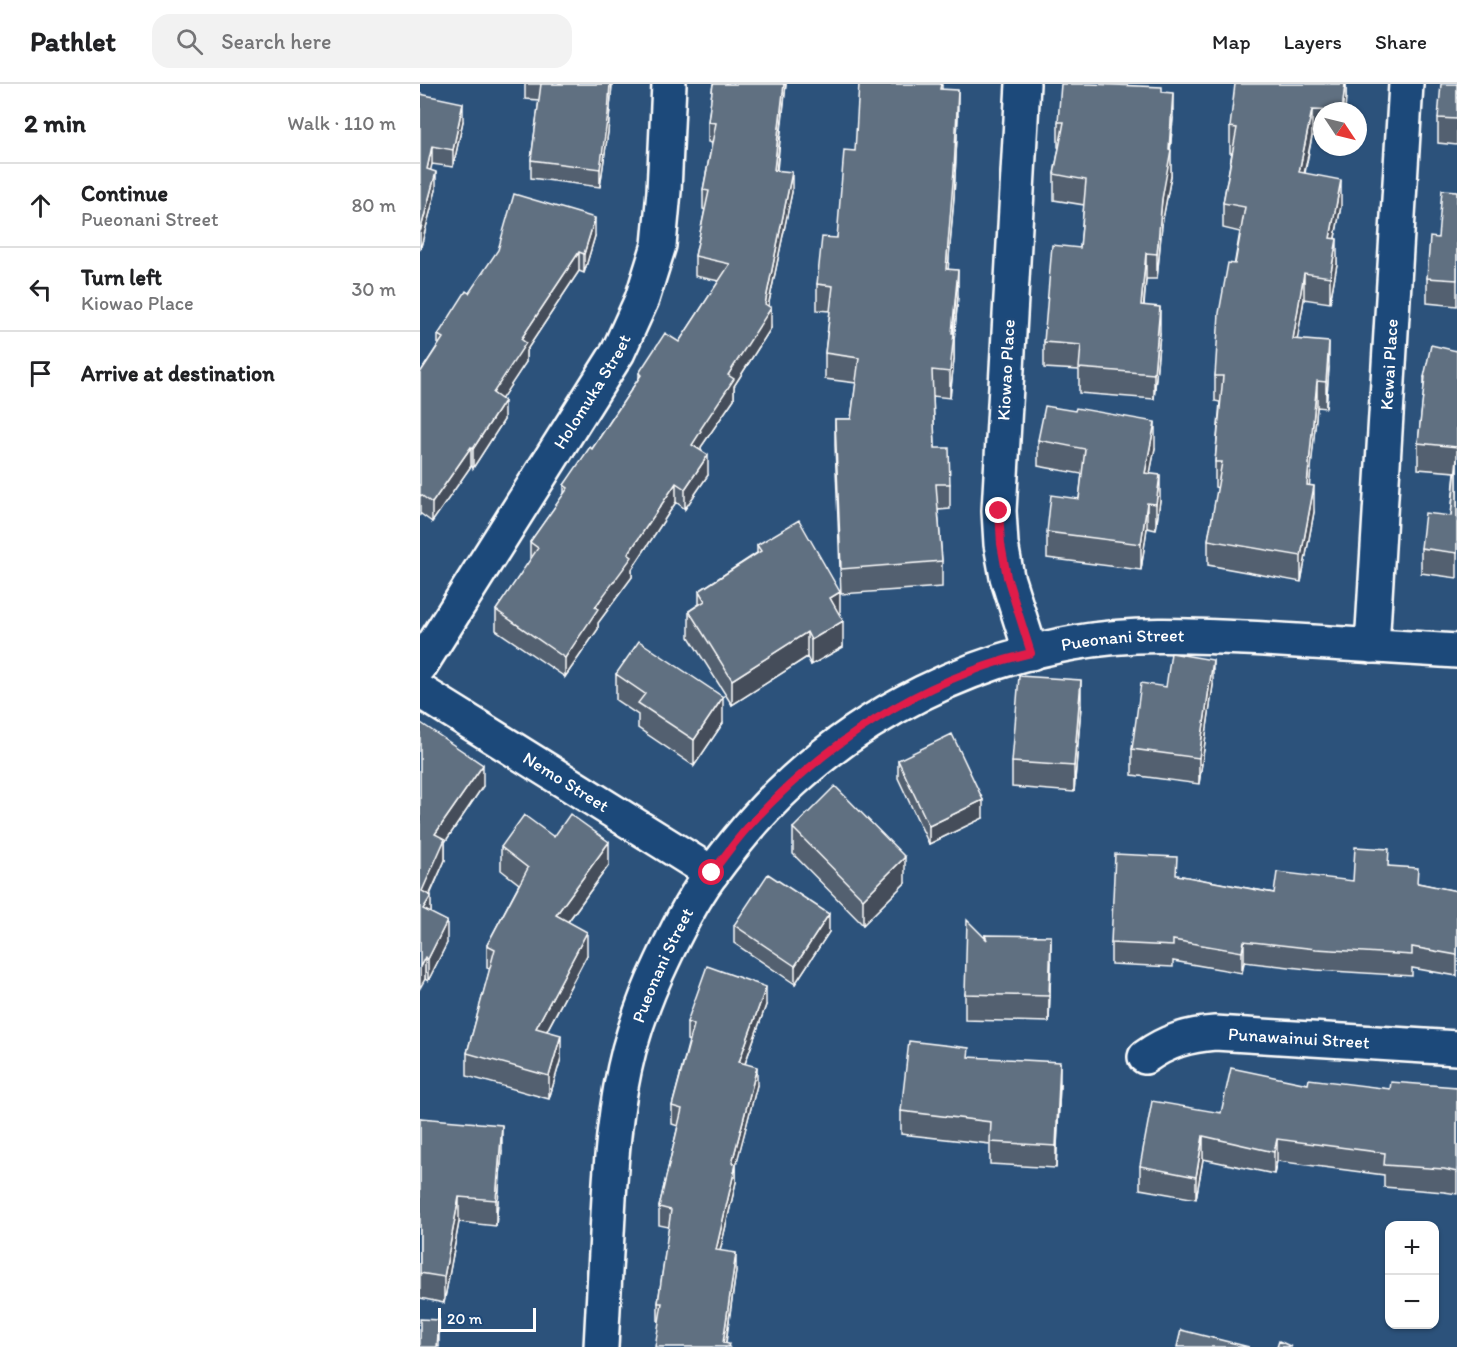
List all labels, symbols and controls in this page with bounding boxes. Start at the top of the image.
search box [152,14,572,68]
text: Pathlet [30,24,116,58]
icon: search [173,25,206,58]
text: Search here [221,28,331,55]
text: Map [1212,29,1251,54]
text: Layers [1284,29,1342,54]
text: Share [1375,29,1427,54]
north arrow [1313,102,1367,156]
text: 2 min [24,107,86,139]
text: Walk · 110 m [287,111,396,135]
text: Continue [81,180,168,207]
icon: ahead [24,189,57,222]
text: 80 m [351,193,396,217]
text: Pueonani Street [81,207,219,231]
text: Turn left [81,264,162,291]
icon: left [24,273,57,306]
text: 30 m [351,277,396,301]
text: Kiowao Place [81,291,194,315]
street label: Kewai Place [1375,318,1403,411]
street label: Kiowao Place [992,319,1020,421]
street label: Holomuka Street [549,331,636,453]
icon: arrive [24,357,57,390]
text: Arrive at destination [81,360,275,387]
route end [985,497,1011,523]
street label: Pueonani Street [1059,624,1185,656]
street label: Nemo Street [519,747,613,817]
route start [698,859,724,885]
street label: Pueonani Street [627,904,698,1026]
street label: Punawainui Street [1227,1023,1371,1054]
map controls [1385,1221,1439,1329]
button: + [1385,1221,1439,1275]
button: − [1385,1275,1439,1329]
scale bar [438,1305,536,1332]
text: 20 m [447,1309,482,1328]

